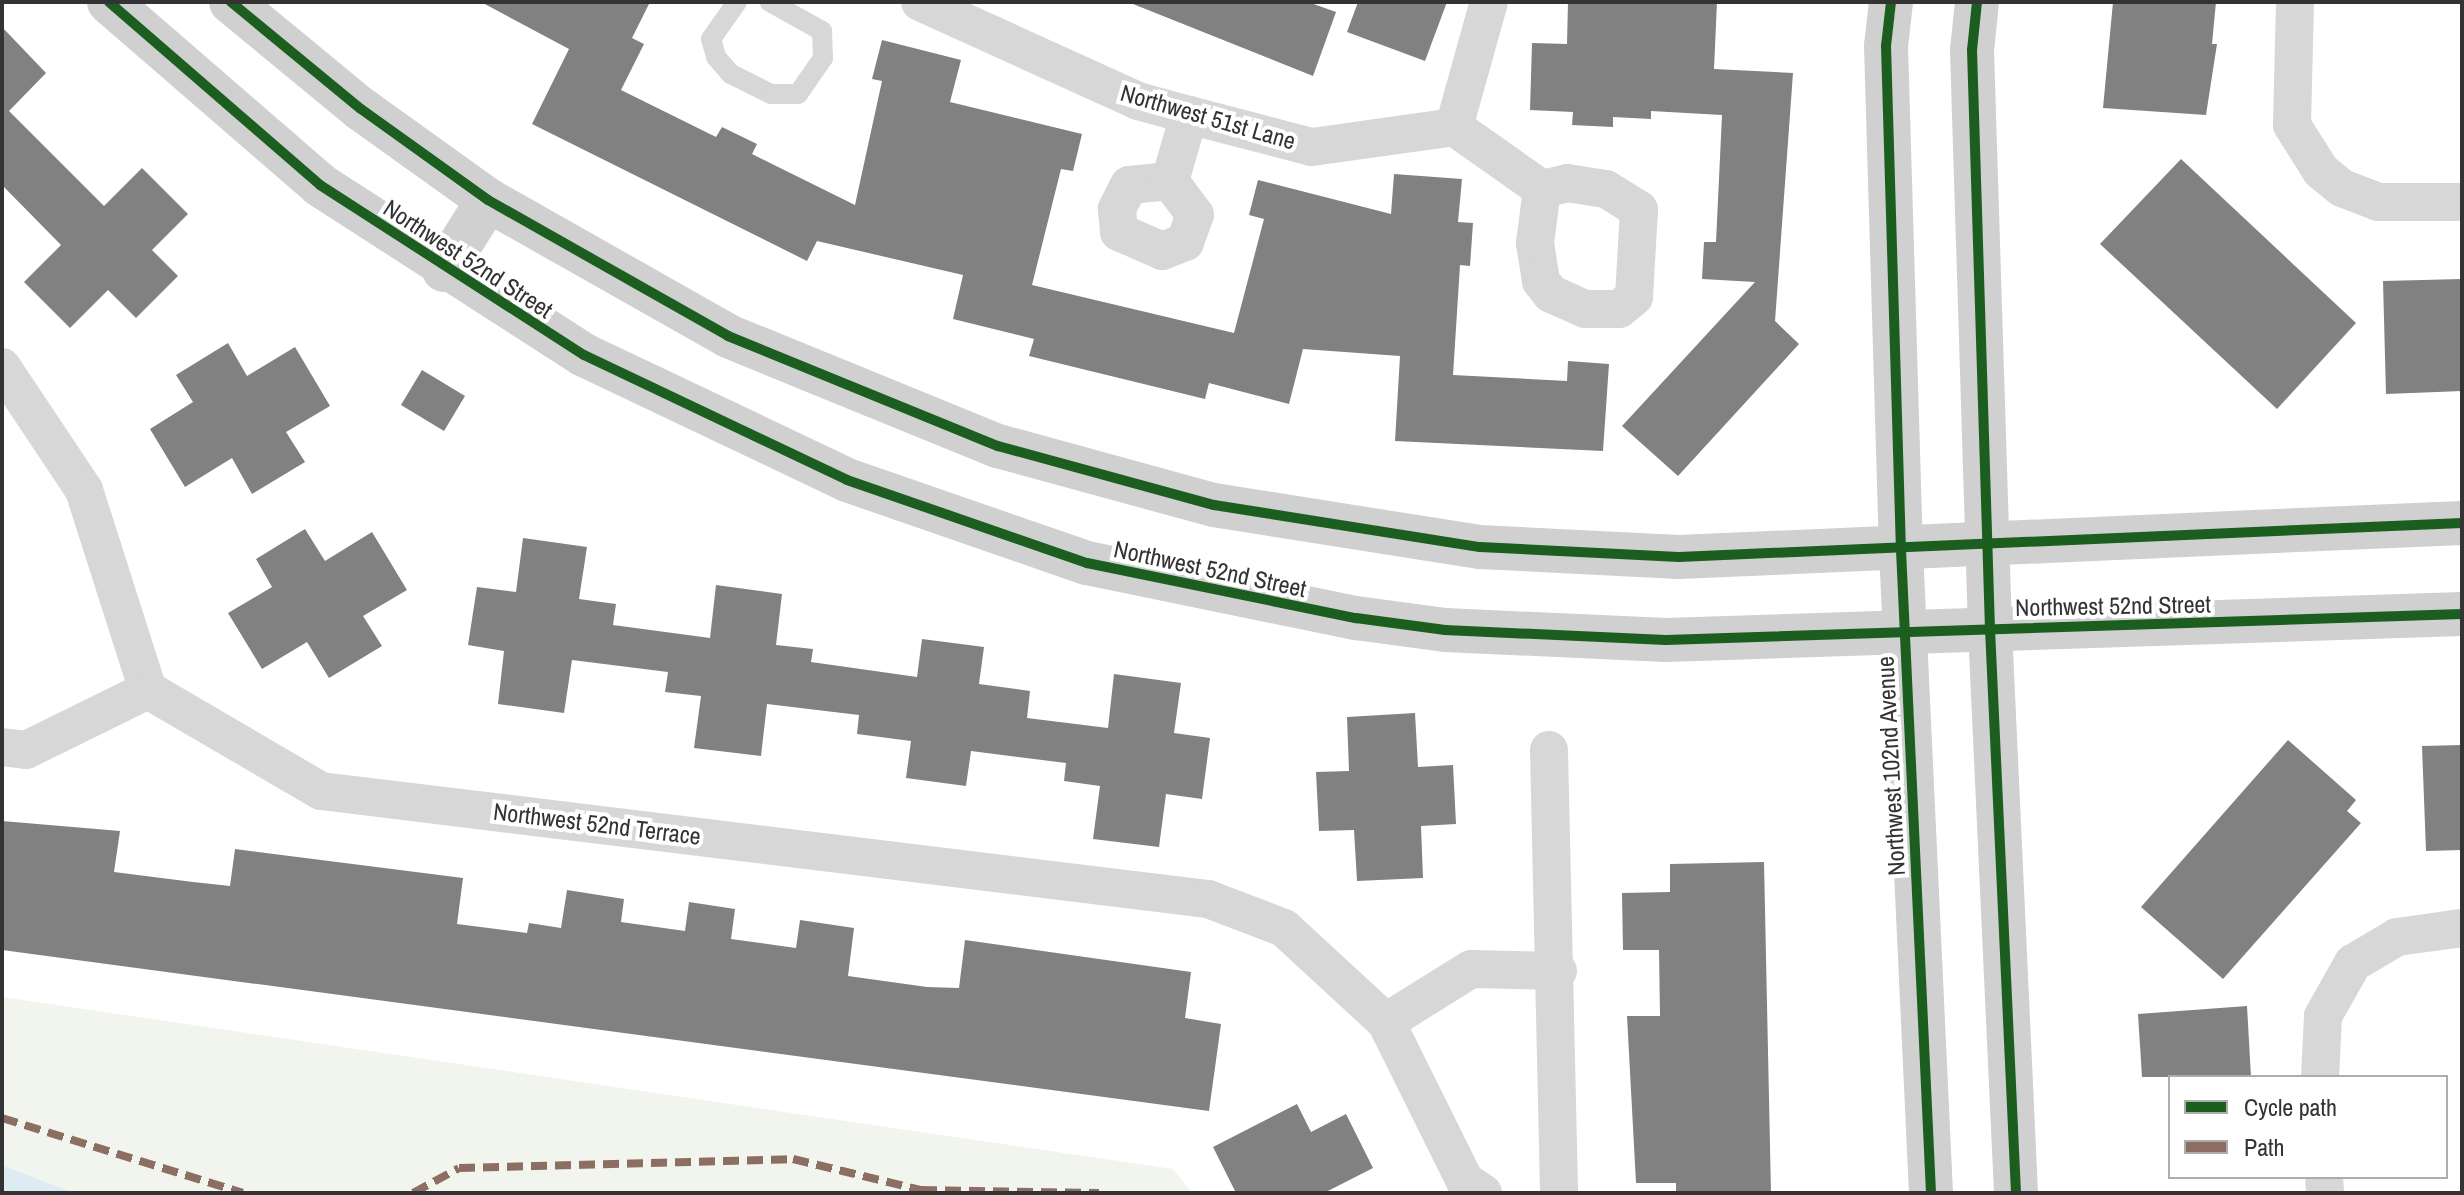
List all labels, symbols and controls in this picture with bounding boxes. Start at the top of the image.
street label: Northwest 51st Lane [1117,78,1299,156]
street label: Northwest 52nd Street [378,194,558,324]
street label: Northwest 52nd Street [1111,535,1309,603]
street label: Northwest 52nd Street [2015,590,2211,622]
street label: Northwest 102nd Avenue [1871,655,1911,877]
street label: Northwest 52nd Terrace [492,797,702,851]
legend [2168,1075,2448,1179]
text: Cycle path [2244,1091,2337,1123]
text: Path [2244,1131,2285,1163]

